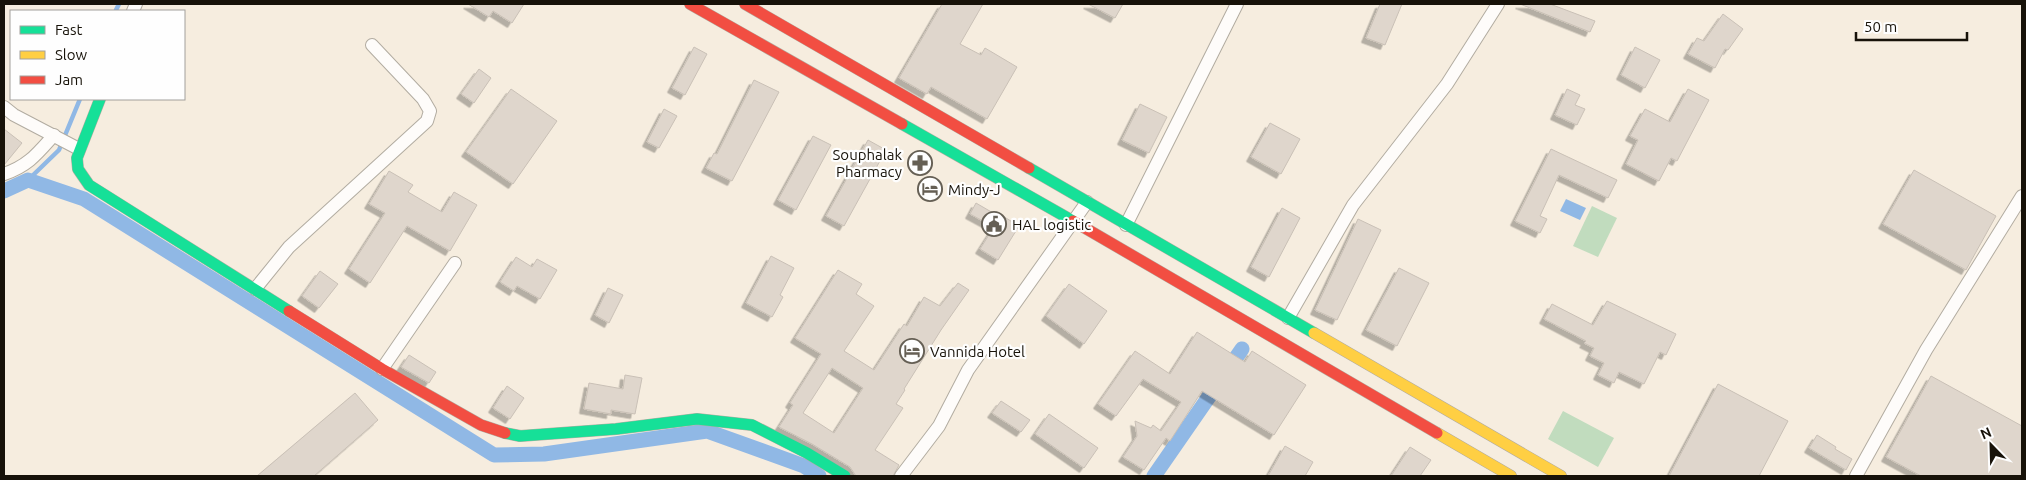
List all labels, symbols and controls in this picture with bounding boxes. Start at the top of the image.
legend [10,10,185,100]
scale bar [1856,10,1967,42]
text: 50 m [1864,18,1897,35]
text: Fast [55,21,83,38]
text: Slow [55,46,88,63]
text: Jam [55,71,83,88]
place label: Souphalak Pharmacy [833,146,902,180]
pharmacy icon: Souphalak Pharmacy [907,150,933,176]
hotel icon: Mindy-J [917,176,943,202]
place label: Mindy-J [948,181,1001,198]
public building icon: HAL logistic [981,211,1007,237]
place label: HAL logistic [1012,216,1091,233]
hotel icon: Vannida Hotel [899,338,925,364]
place label: Vannida Hotel [930,343,1025,360]
north arrow [1966,420,2016,470]
text: N [1978,424,1994,442]

